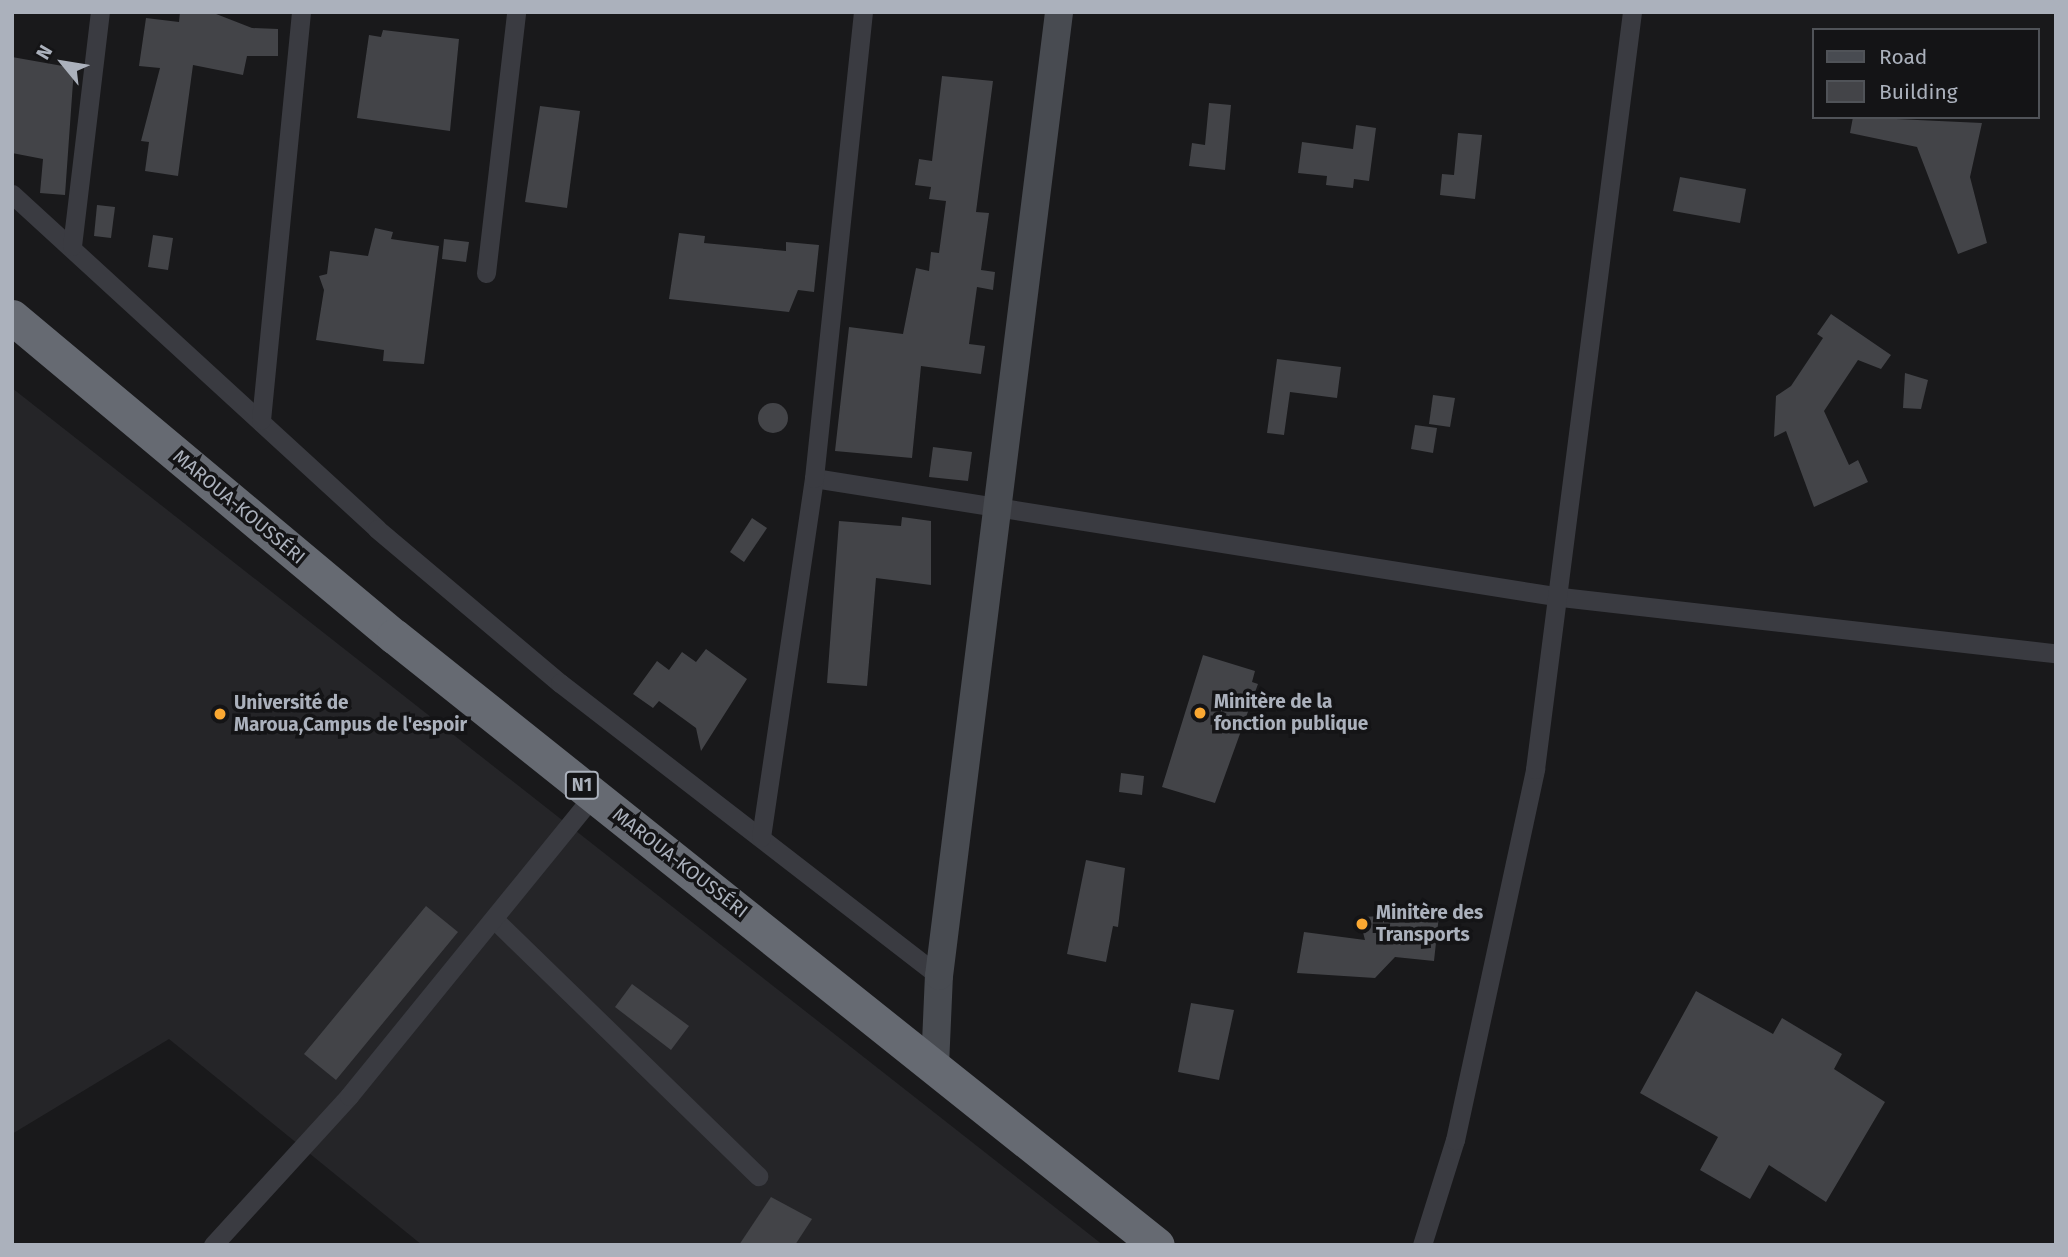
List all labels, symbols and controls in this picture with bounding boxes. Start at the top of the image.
north arrow [28,28,98,98]
legend [1812,28,2040,119]
text: N [31,41,57,63]
text: Road [1879,44,1927,70]
text: Building [1879,79,1958,105]
street label: MAROUA-KOUSSÉRI [168,445,310,569]
place label: Minitère de la fonction publique [1214,691,1368,735]
place label: Université de Maroua,Campus de l'espoir [234,692,467,736]
marker: Minitère de la fonction publique [1192,705,1208,721]
marker: Université de Maroua,Campus de l'espoir [212,706,228,722]
road number: N1 [564,770,600,800]
street label: MAROUA-KOUSSÉRI [608,803,752,923]
place label: Minitère des Transports [1376,902,1483,946]
marker: Minitère des Transports [1354,916,1370,932]

